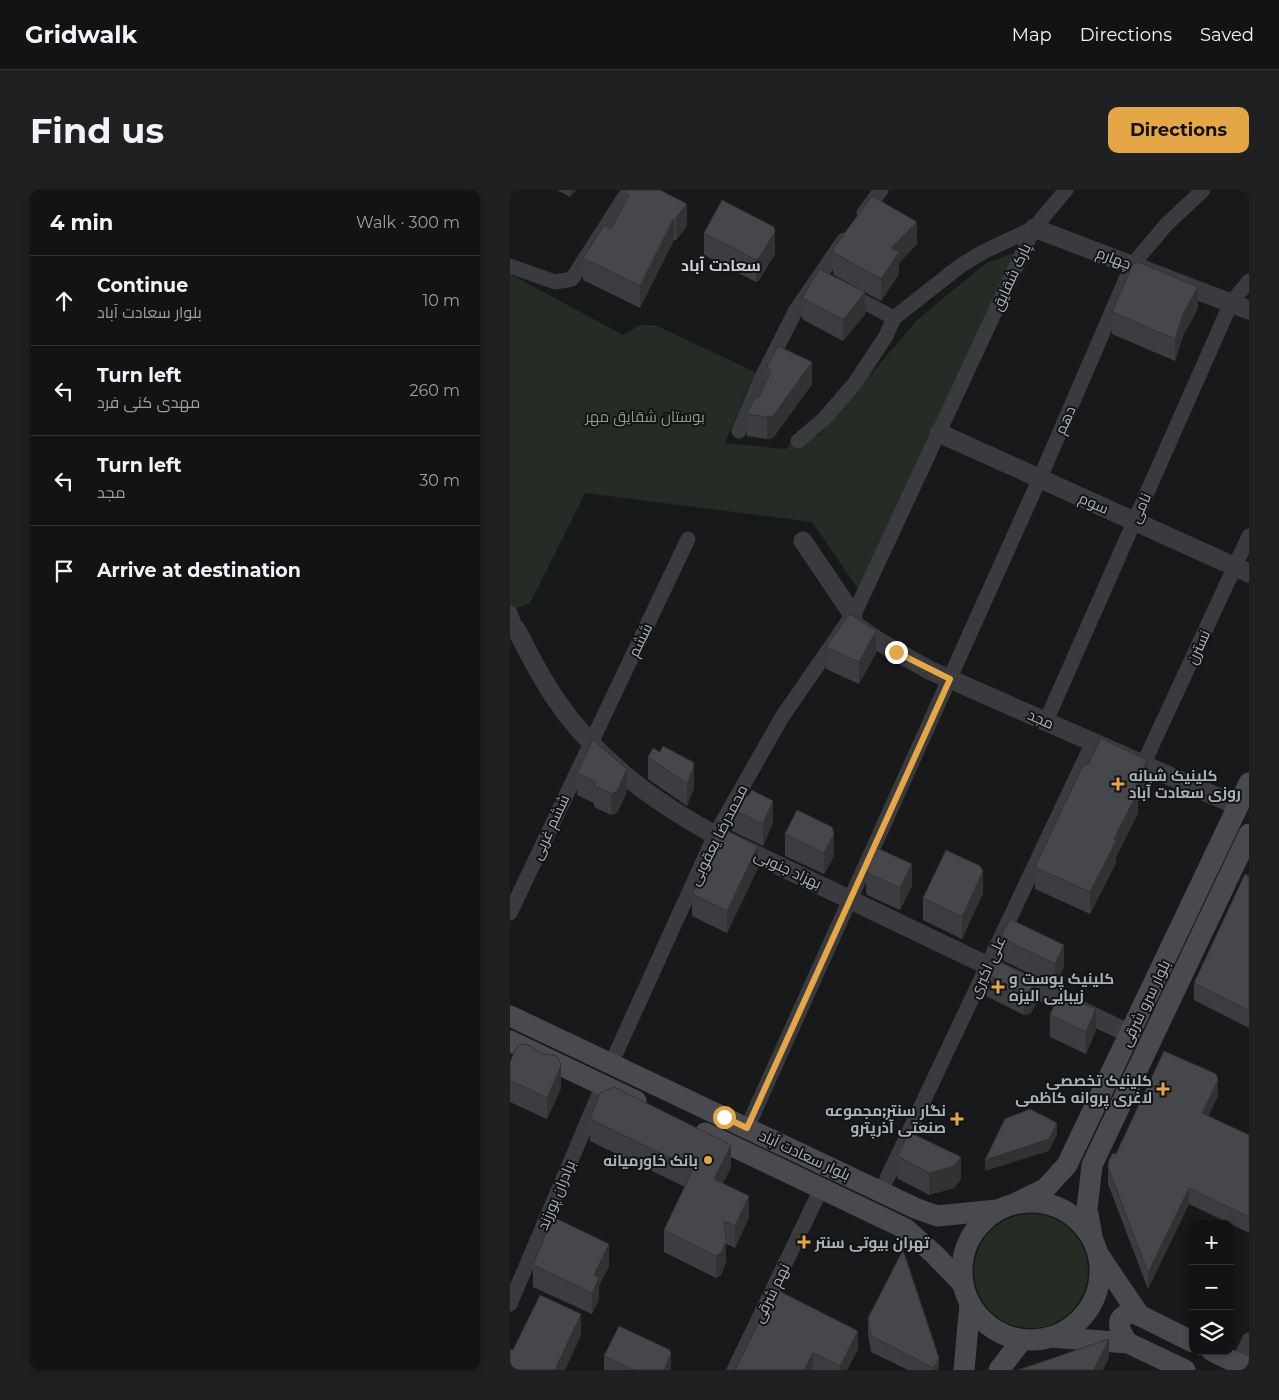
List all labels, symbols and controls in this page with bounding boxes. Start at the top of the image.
text: Gridwalk [25,20,137,49]
text: Map [1012,24,1052,46]
text: Directions [1080,24,1172,46]
text: Saved [1200,24,1254,46]
button: Directions [1108,107,1249,153]
text: Find us [30,109,164,152]
text: 4 min [50,210,113,235]
text: Walk · 300 m [356,213,460,232]
street label: پارک شقایق [987,240,1036,314]
street label: چهارم [1093,243,1134,274]
district label: سعادت آباد [681,256,761,275]
text: Continue [97,274,188,297]
icon: ahead [50,287,78,315]
text: 10 m [422,291,460,310]
text: بلوار سعادت آباد [97,303,202,322]
text: Turn left [97,364,182,387]
icon: left [50,377,78,405]
text: 260 m [409,381,460,400]
text: مهدی کنی فرد [97,393,200,412]
street label: دهم [1050,403,1081,438]
park label: بوستان شقایق مهر [584,407,705,427]
text: Turn left [97,454,182,477]
icon: left [50,467,78,495]
text: 30 m [419,471,460,490]
text: مجد [97,483,125,502]
street label: سوم [1076,488,1112,519]
street label: نامی [1125,490,1156,527]
icon: arrive [50,557,78,585]
text: Arrive at destination [97,559,301,582]
street label: ششم [624,620,657,660]
street label: نسترن [1182,627,1215,668]
route end [885,641,908,664]
street label: مجد [1025,705,1057,733]
place label: کلینیک شبانه روزی سعادت آباد [1129,766,1241,802]
marker: کلینیک شبانه روزی سعادت آباد [1111,777,1125,791]
street label: محمدرضا یعقوبی [684,781,752,889]
street label: ششم غربی [527,791,574,863]
street label: بهزاد جنوبی [751,845,825,894]
street label: علی اکبری [964,933,1011,1002]
street label: بلوار سرو شرقی [1116,957,1175,1050]
place label: کلینیک پوست و زیبایی الیزه [1009,969,1114,1005]
marker: کلینیک پوست و زیبایی الیزه [991,980,1005,994]
place label: کلینیک تخصصی لاغری پروانه کاظمی [1015,1071,1152,1109]
marker: کلینیک تخصصی لاغری پروانه کاظمی [1156,1082,1170,1096]
place label: نگار سنتر;مجموعه صنعتی آذرپترو [825,1101,946,1139]
route start [713,1106,736,1129]
marker: نگار سنتر;مجموعه صنعتی آذرپترو [950,1112,964,1126]
street label: بلوار سعادت آباد [756,1126,854,1184]
place label: بانک خاورمیانه [603,1151,698,1170]
marker: بانک خاورمیانه [702,1154,714,1166]
street label: برادران پورزند [533,1157,580,1233]
map controls [1189,1220,1234,1355]
button: + [1189,1220,1234,1265]
place label: تهران بیوتی سنتر [814,1233,930,1252]
marker: تهران بیوتی سنتر [797,1235,811,1249]
street label: نهم شرقی [748,1260,794,1326]
button: − [1189,1265,1234,1310]
button: layers [1189,1310,1234,1355]

